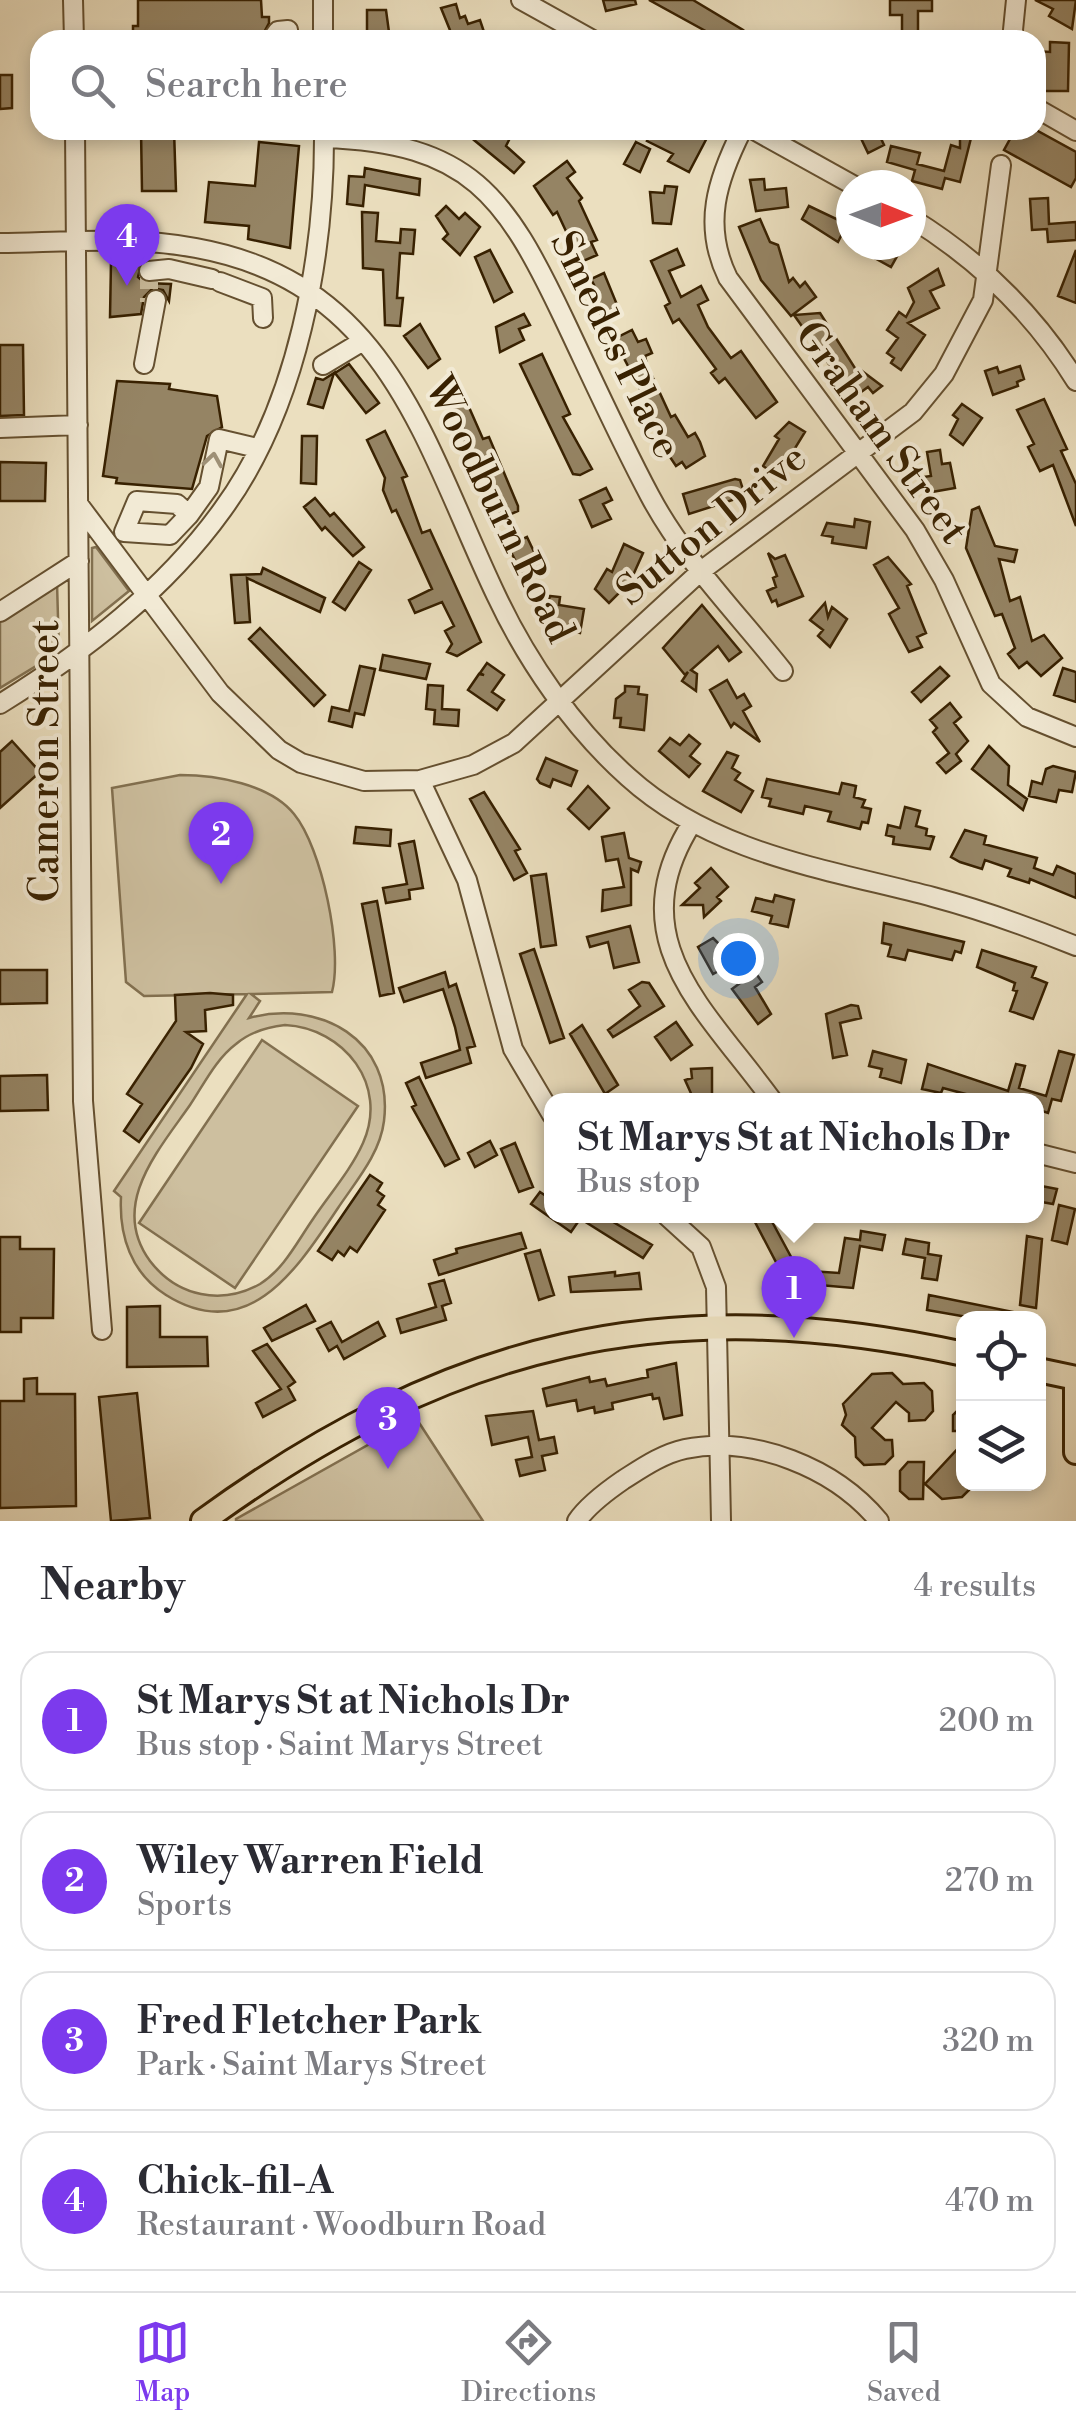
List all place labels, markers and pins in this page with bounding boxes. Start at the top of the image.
pin: 4 [94,204,160,286]
pin: 2 [188,802,254,884]
pin: 1 [762,1256,826,1338]
pin: 3 [356,1386,420,1469]

